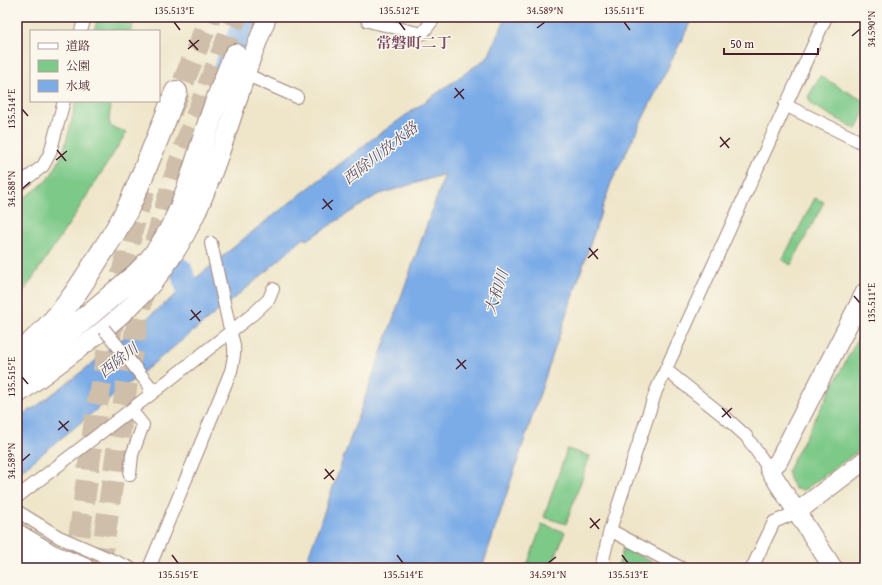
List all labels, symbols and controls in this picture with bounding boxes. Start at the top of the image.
text: 135.513°E [154,3,194,18]
text: 135.512°E [379,3,419,18]
text: 34.589°N [527,3,564,18]
text: 135.511°E [604,3,644,18]
text: 34.590°N [864,10,879,47]
legend [30,30,160,102]
scale bar [724,30,818,56]
district label: 常磐町二丁 [376,32,452,53]
text: 50 m [730,35,754,52]
text: 道路 [66,37,90,54]
text: 公園 [66,57,90,74]
text: 水域 [66,77,90,94]
text: 135.514°E [4,89,19,129]
water label: 西除川放水路 [338,116,423,189]
text: 34.588°N [4,170,19,207]
water label: 大和川 [479,265,514,317]
text: 135.511°E [864,283,879,323]
water label: 西除川 [94,337,144,382]
text: 135.515°E [4,357,19,397]
text: 34.589°N [4,442,19,479]
text: 135.515°E [158,567,198,582]
text: 135.514°E [383,567,423,582]
text: 34.591°N [530,567,567,582]
text: 135.513°E [608,567,648,582]

